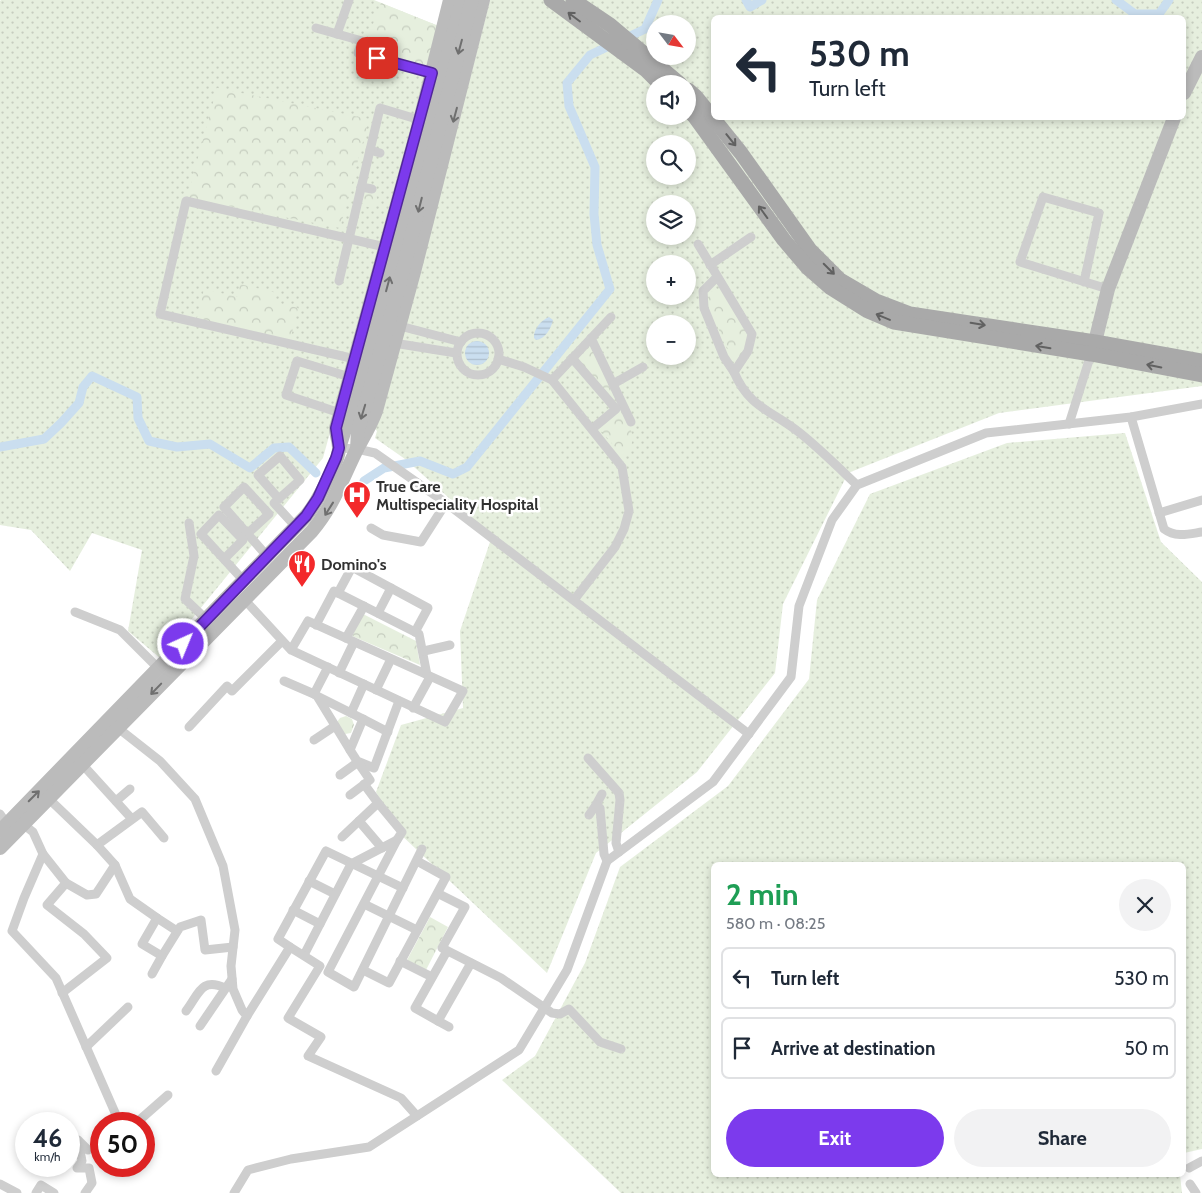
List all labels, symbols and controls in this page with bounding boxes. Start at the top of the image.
one-way arrow [568,11,581,22]
north arrow [646,15,696,65]
map controls [646,15,696,365]
text: 530 m [809,32,910,75]
icon: left [726,35,791,100]
pin [356,37,398,79]
one-way arrow [455,39,464,55]
icon: arrive [363,44,391,72]
button: sound [646,75,696,125]
text: Turn left [809,75,886,102]
one-way arrow [449,107,459,123]
one-way arrow [725,133,736,146]
button: search [646,135,696,185]
button: layers [646,195,696,245]
one-way arrow [415,196,424,212]
one-way arrow [758,205,768,219]
button: + [646,255,696,305]
one-way arrow [823,263,835,275]
one-way arrow [384,277,393,293]
one-way arrow [876,312,891,321]
button: − [646,315,696,365]
one-way arrow [970,320,986,330]
one-way arrow [1035,341,1051,351]
one-way arrow [1146,361,1162,371]
one-way arrow [358,404,368,420]
place label: True Care Multispeciality Hospital [376,477,538,514]
hospital icon: True Care Multispeciality Hospital [342,480,372,519]
one-way arrow [323,501,333,515]
restaurant icon: Domino's [287,549,317,588]
place label: Domino's [321,555,387,574]
position arrow [156,617,208,669]
one-way arrow [150,683,162,696]
one-way arrow [28,791,40,803]
text: 2 min [726,876,798,913]
button: close [1119,879,1171,931]
text: 580 m · 08:25 [726,914,825,933]
icon: left [728,964,756,992]
text: Turn left [771,967,839,990]
text: 530 m [1114,967,1169,990]
icon: arrive [728,1034,756,1062]
text: Arrive at destination [771,1037,935,1060]
text: 50 m [1125,1037,1169,1060]
button: Exit [726,1109,944,1167]
button: Share [954,1109,1171,1167]
speed limit sign: 50 [90,1112,155,1177]
text: 46 [33,1123,62,1153]
text: km/h [34,1149,61,1164]

